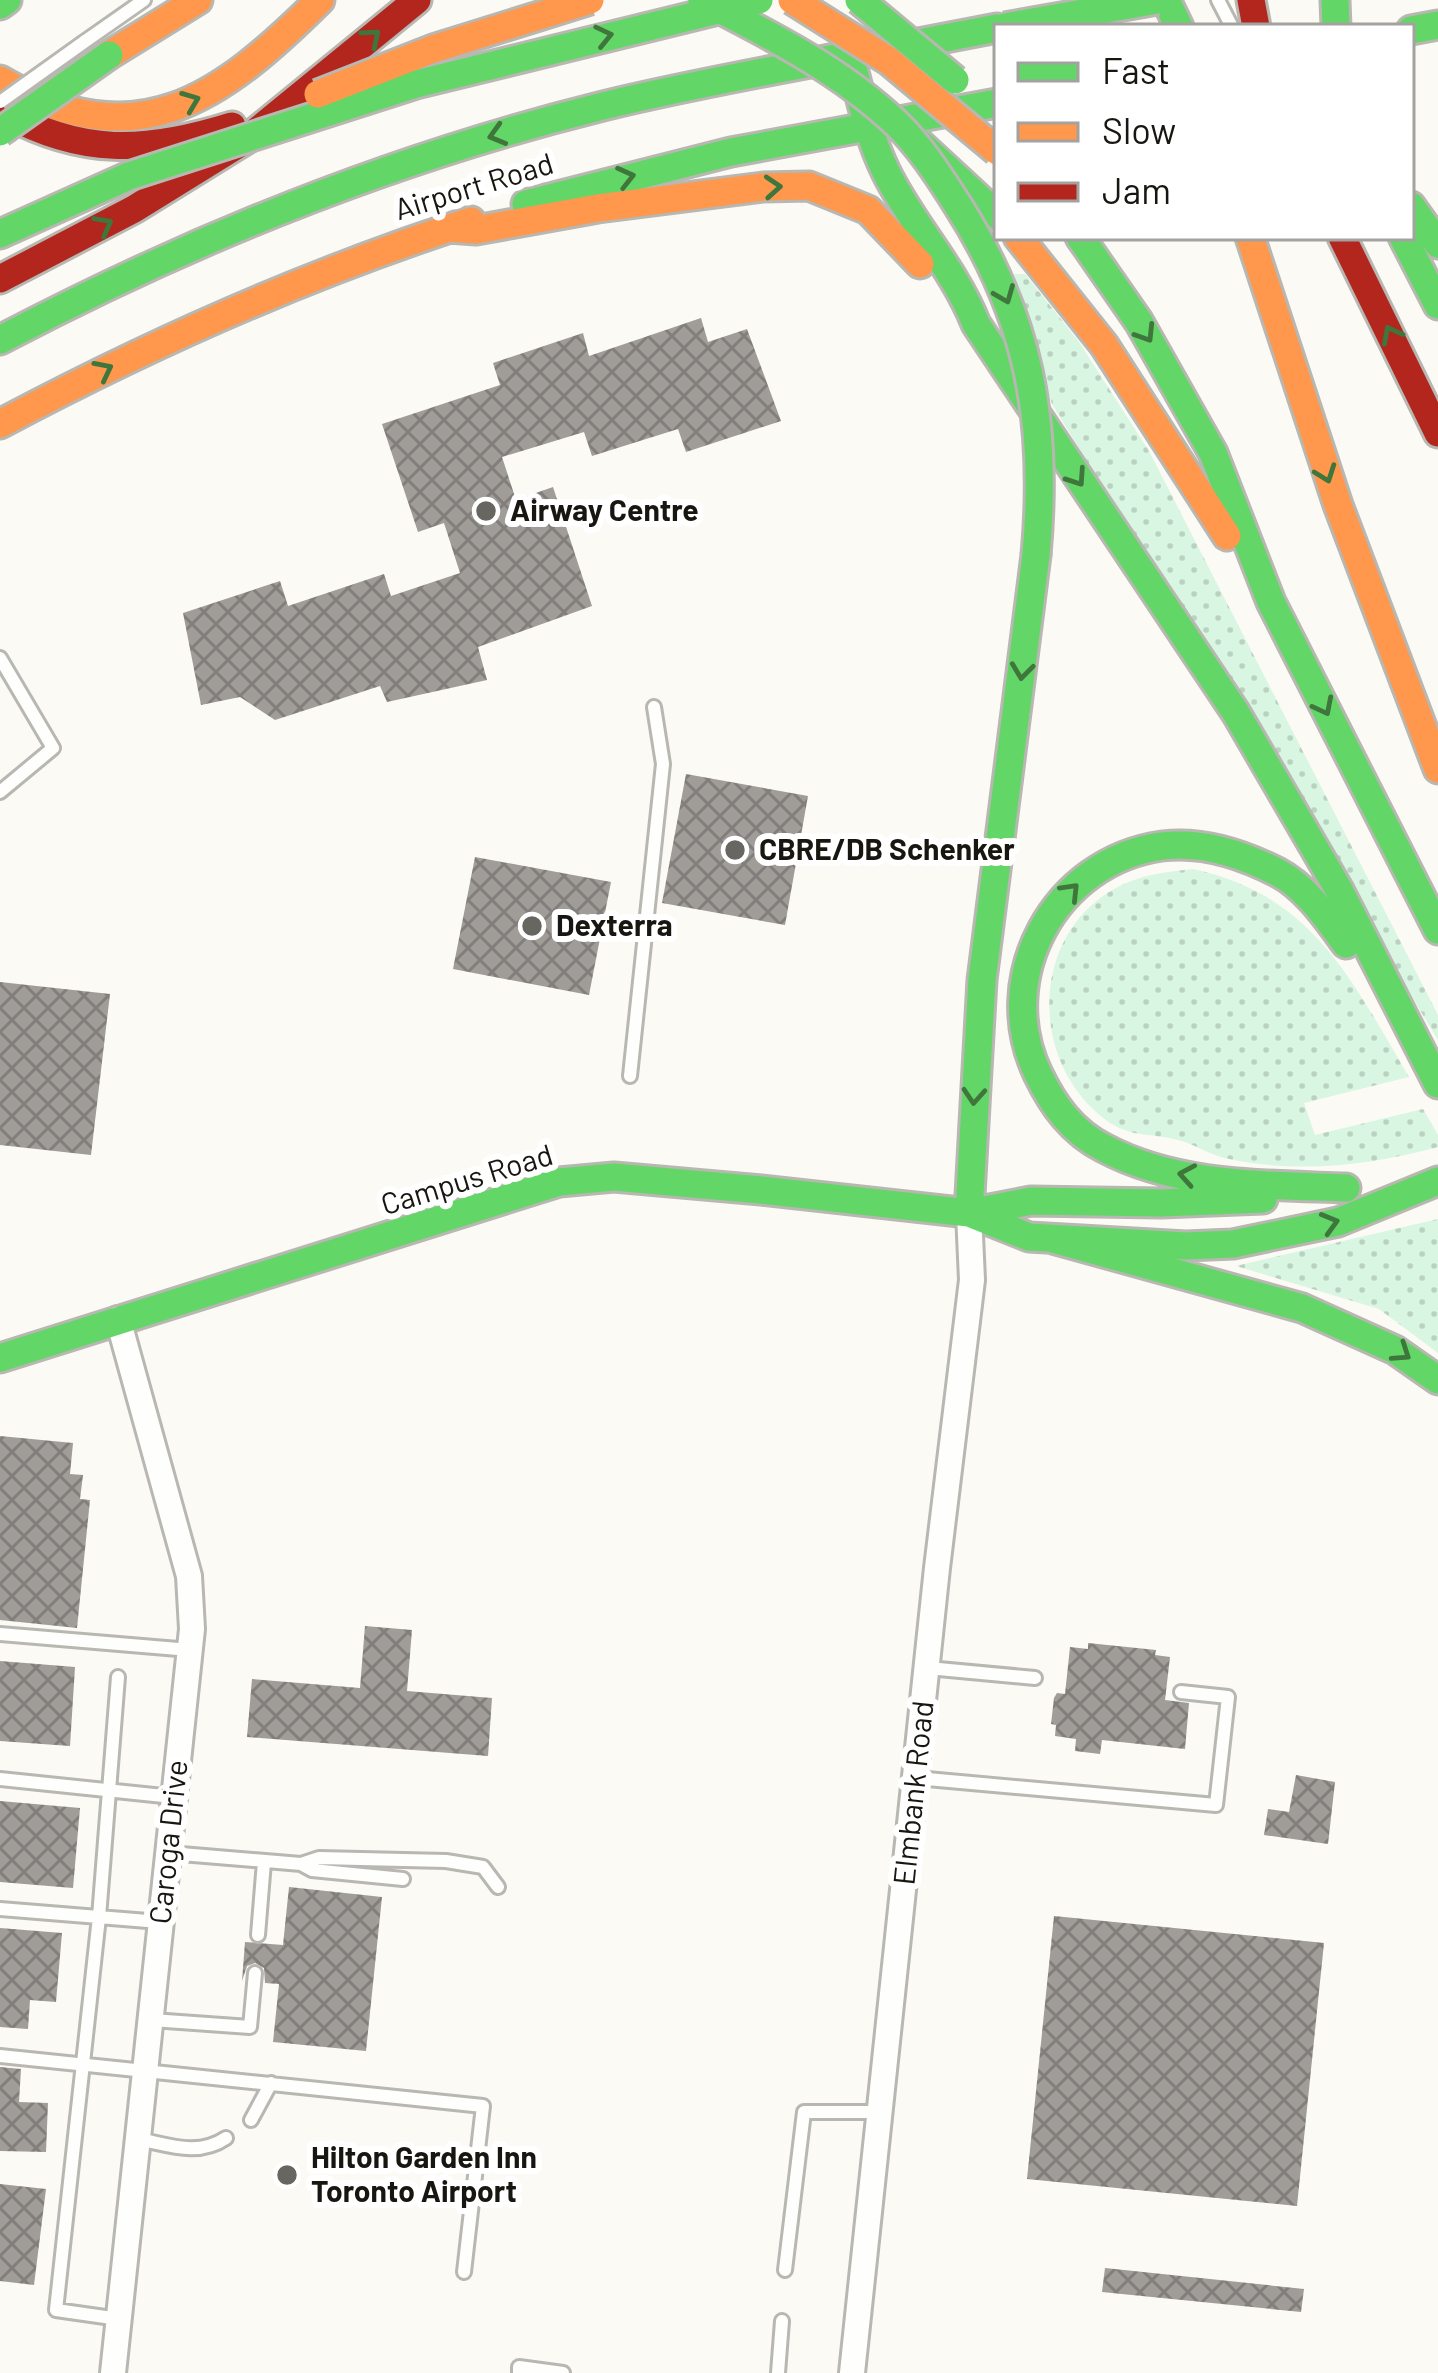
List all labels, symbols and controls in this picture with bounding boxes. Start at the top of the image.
legend [994,24,1414,240]
one-way arrow [593,25,613,50]
one-way arrow [358,29,380,51]
text: Fast [1102,48,1170,91]
one-way arrow [179,90,200,115]
text: Slow [1102,108,1176,151]
one-way arrow [488,121,509,146]
street label: Airport Road [390,144,557,226]
one-way arrow [615,166,636,191]
text: Jam [1102,168,1171,211]
one-way arrow [763,174,782,200]
one-way arrow [91,216,112,239]
one-way arrow [991,283,1015,304]
one-way arrow [1132,320,1154,342]
one-way arrow [1382,325,1405,347]
one-way arrow [92,360,113,384]
one-way arrow [1312,462,1336,483]
one-way arrow [1063,465,1085,487]
place label: Airway Centre [510,491,699,527]
marker: Airway Centre [473,498,499,524]
one-way arrow [1009,662,1035,681]
one-way arrow [1310,694,1333,716]
place label: CBRE/DB Schenker [759,830,1015,866]
marker: CBRE/DB Schenker [722,837,748,863]
one-way arrow [1057,883,1079,905]
place label: Dexterra [556,906,673,942]
marker: Dexterra [519,913,545,939]
one-way arrow [962,1087,988,1106]
street label: Campus Road [376,1135,557,1221]
one-way arrow [1178,1164,1198,1189]
one-way arrow [1319,1212,1340,1237]
one-way arrow [1389,1339,1411,1361]
street label: Elmbank Road [884,1699,940,1887]
street label: Caroga Drive [141,1758,194,1926]
place label: Hilton Garden Inn Toronto Airport [311,2138,537,2208]
marker: Hilton Garden Inn Toronto Airport [274,2162,300,2188]

